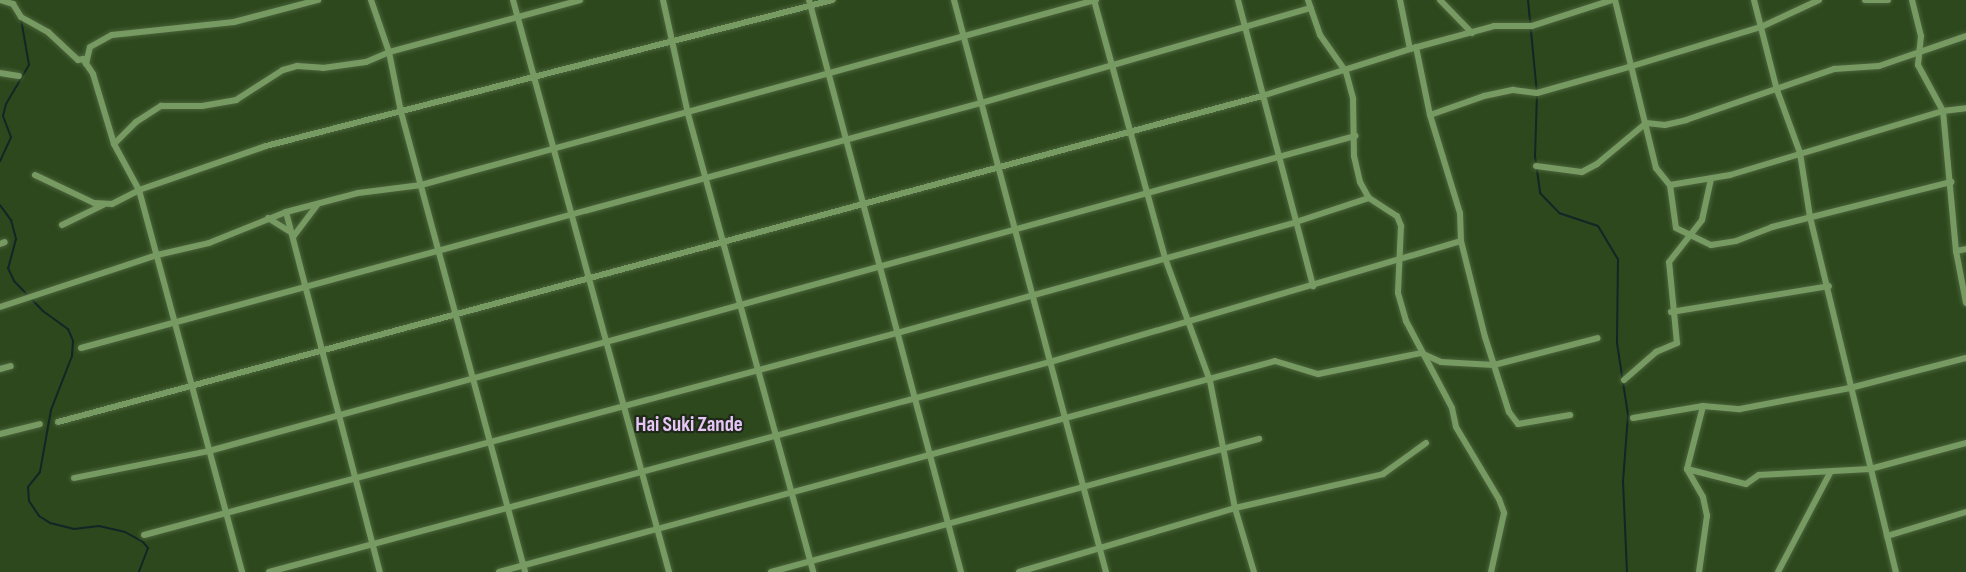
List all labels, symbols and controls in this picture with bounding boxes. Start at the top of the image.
district label: Hai Suki Zande [635,412,743,438]

